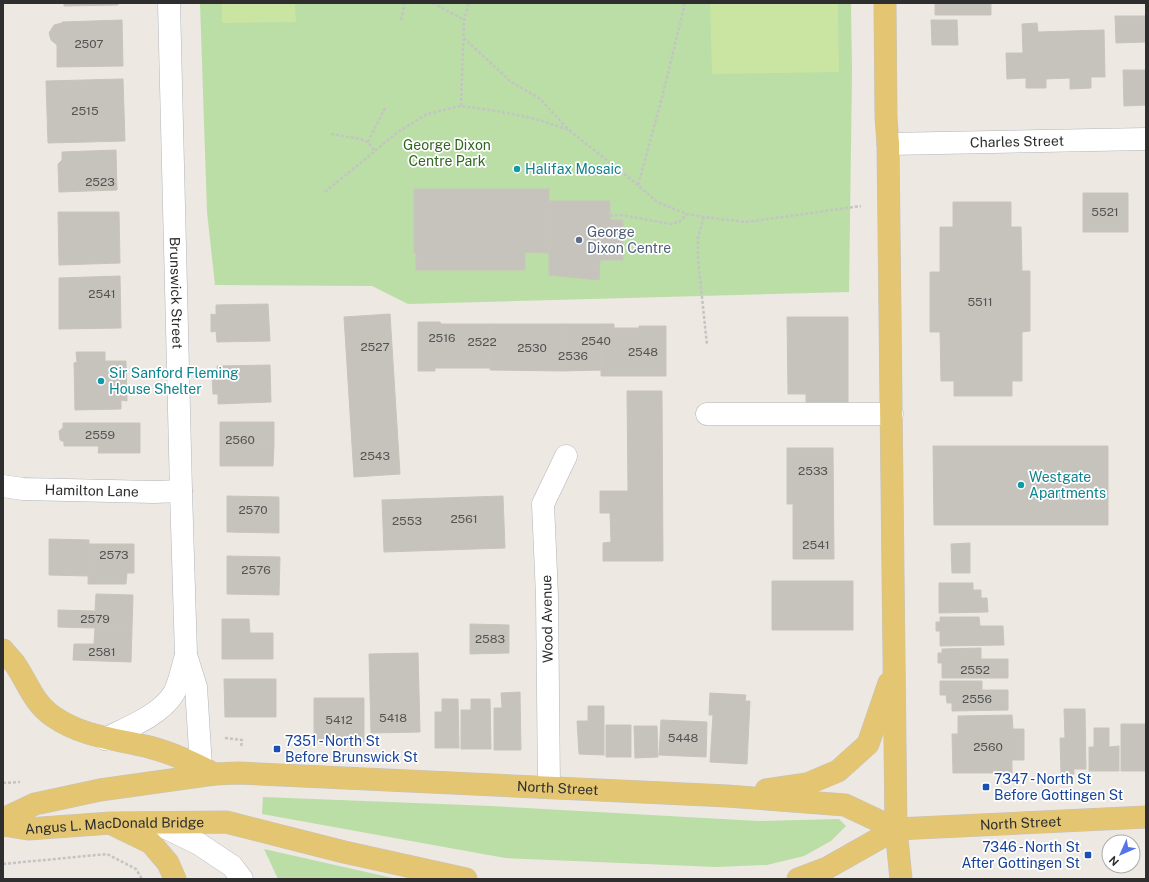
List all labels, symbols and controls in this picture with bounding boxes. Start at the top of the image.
house number: 2507 [74,37,104,51]
house number: 2515 [71,104,99,118]
street label: Charles Street [970,133,1064,150]
park label: George Dixon Centre Park [403,137,491,169]
place label: Halifax Mosaic [525,161,622,177]
marker: Halifax Mosaic [512,164,522,174]
house number: 2523 [85,175,115,189]
house number: 5521 [1091,205,1119,219]
place label: George Dixon Centre [587,224,671,256]
marker: George Dixon Centre [574,235,584,245]
street label: Brunswick Street [167,237,186,349]
house number: 2541 [88,287,116,301]
house number: 5511 [967,295,993,309]
house number: 2516 [428,331,456,345]
house number: 2540 [581,334,611,348]
house number: 2522 [467,335,497,349]
house number: 2527 [360,340,390,354]
house number: 2530 [517,341,547,355]
house number: 2548 [628,345,658,359]
house number: 2536 [558,349,588,363]
place label: Sir Sanford Fleming House Shelter [109,365,239,397]
marker: Sir Sanford Fleming House Shelter [96,376,106,386]
house number: 2559 [85,428,115,442]
house number: 2560 [225,433,255,447]
house number: 2543 [360,449,390,463]
house number: 2533 [798,464,828,478]
place label: Westgate Apartments [1029,469,1106,501]
marker: Westgate Apartments [1016,480,1026,490]
street label: Hamilton Lane [45,481,139,500]
house number: 2570 [238,503,268,517]
house number: 2561 [450,512,478,526]
house number: 2553 [392,514,422,528]
house number: 2541 [802,538,830,552]
house number: 2573 [99,548,129,562]
house number: 2576 [241,563,271,577]
street label: Wood Avenue [538,575,556,663]
house number: 2579 [80,612,110,626]
house number: 2583 [475,632,505,646]
house number: 2581 [88,645,116,659]
house number: 2552 [960,663,990,677]
house number: 2556 [962,692,992,706]
house number: 5418 [379,711,407,725]
house number: 5412 [325,713,353,727]
house number: 5448 [668,731,698,745]
place label: 7351 - North St Before Brunswick St [285,733,418,765]
house number: 2560 [973,740,1003,754]
marker: 7351 - North St Before Brunswick St [272,744,282,754]
place label: 7347 - North St Before Gottingen St [994,771,1123,803]
street label: North Street [517,778,599,798]
marker: 7347 - North St Before Gottingen St [981,782,991,792]
street label: North Street [980,813,1062,833]
street label: Angus L. MacDonald Bridge [24,814,204,837]
north arrow [1101,834,1141,874]
place label: 7346 - North St After Gottingen St [961,839,1080,871]
marker: 7346 - North St After Gottingen St [1083,850,1093,860]
text: N [1107,854,1121,868]

